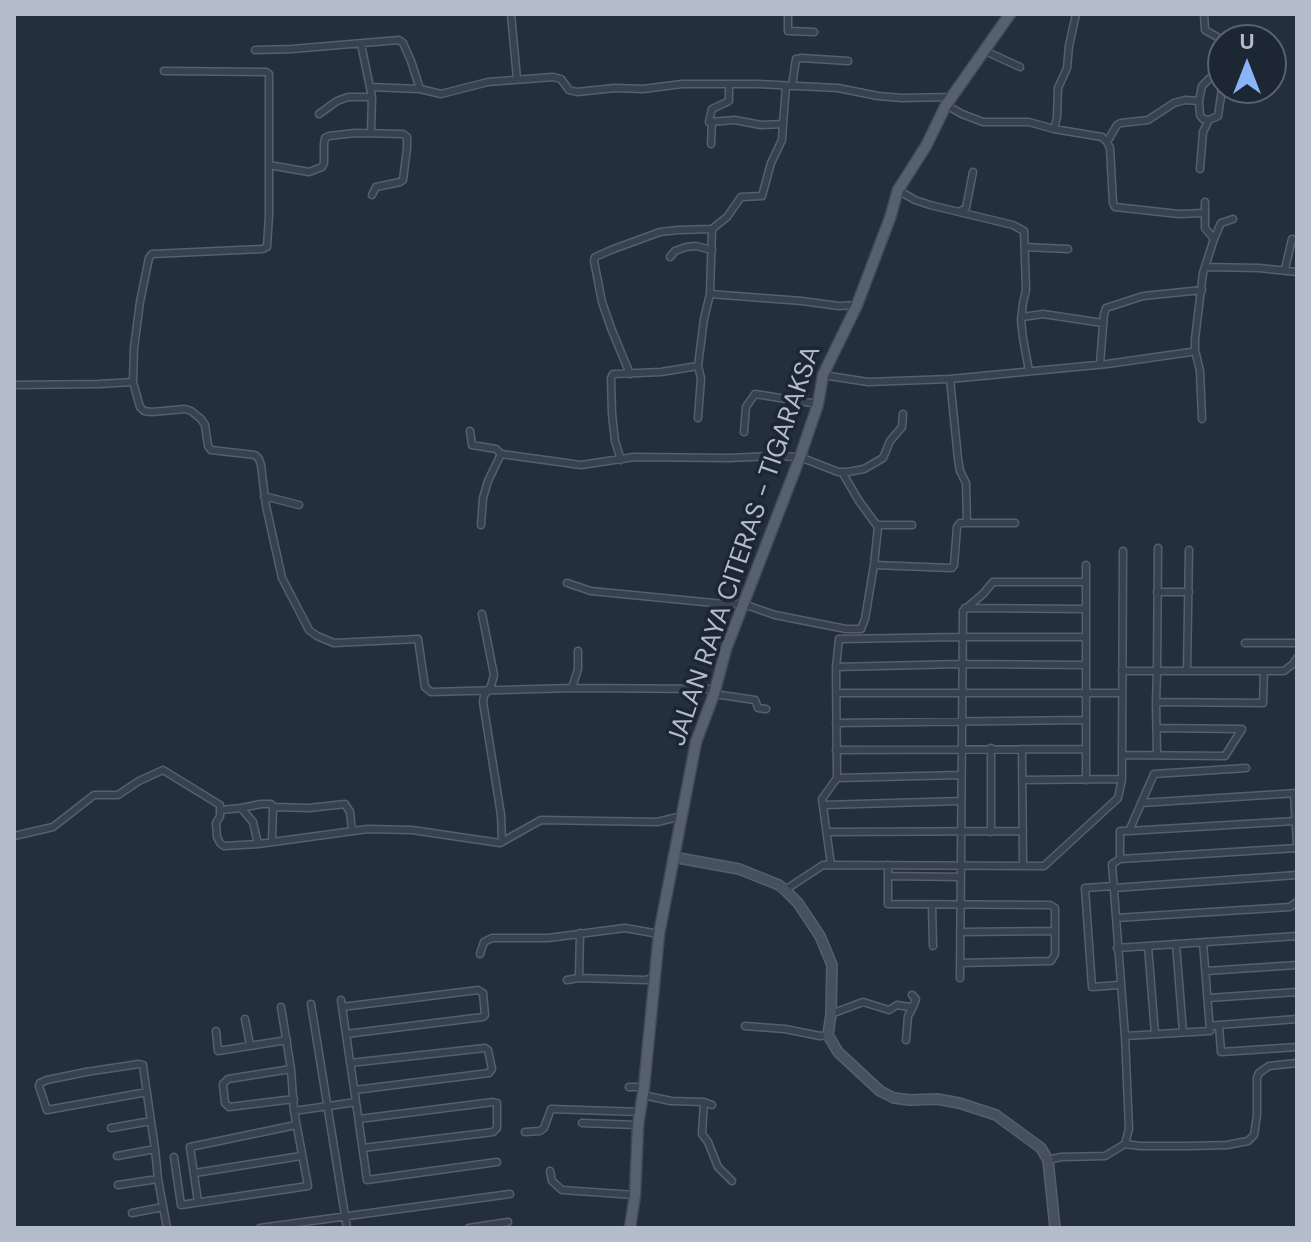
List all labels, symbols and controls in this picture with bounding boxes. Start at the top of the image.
north arrow [1207,24,1287,104]
text: U [1239,27,1255,56]
street label: JALAN RAYA CITERAS - TIGARAKSA [662,342,828,750]

